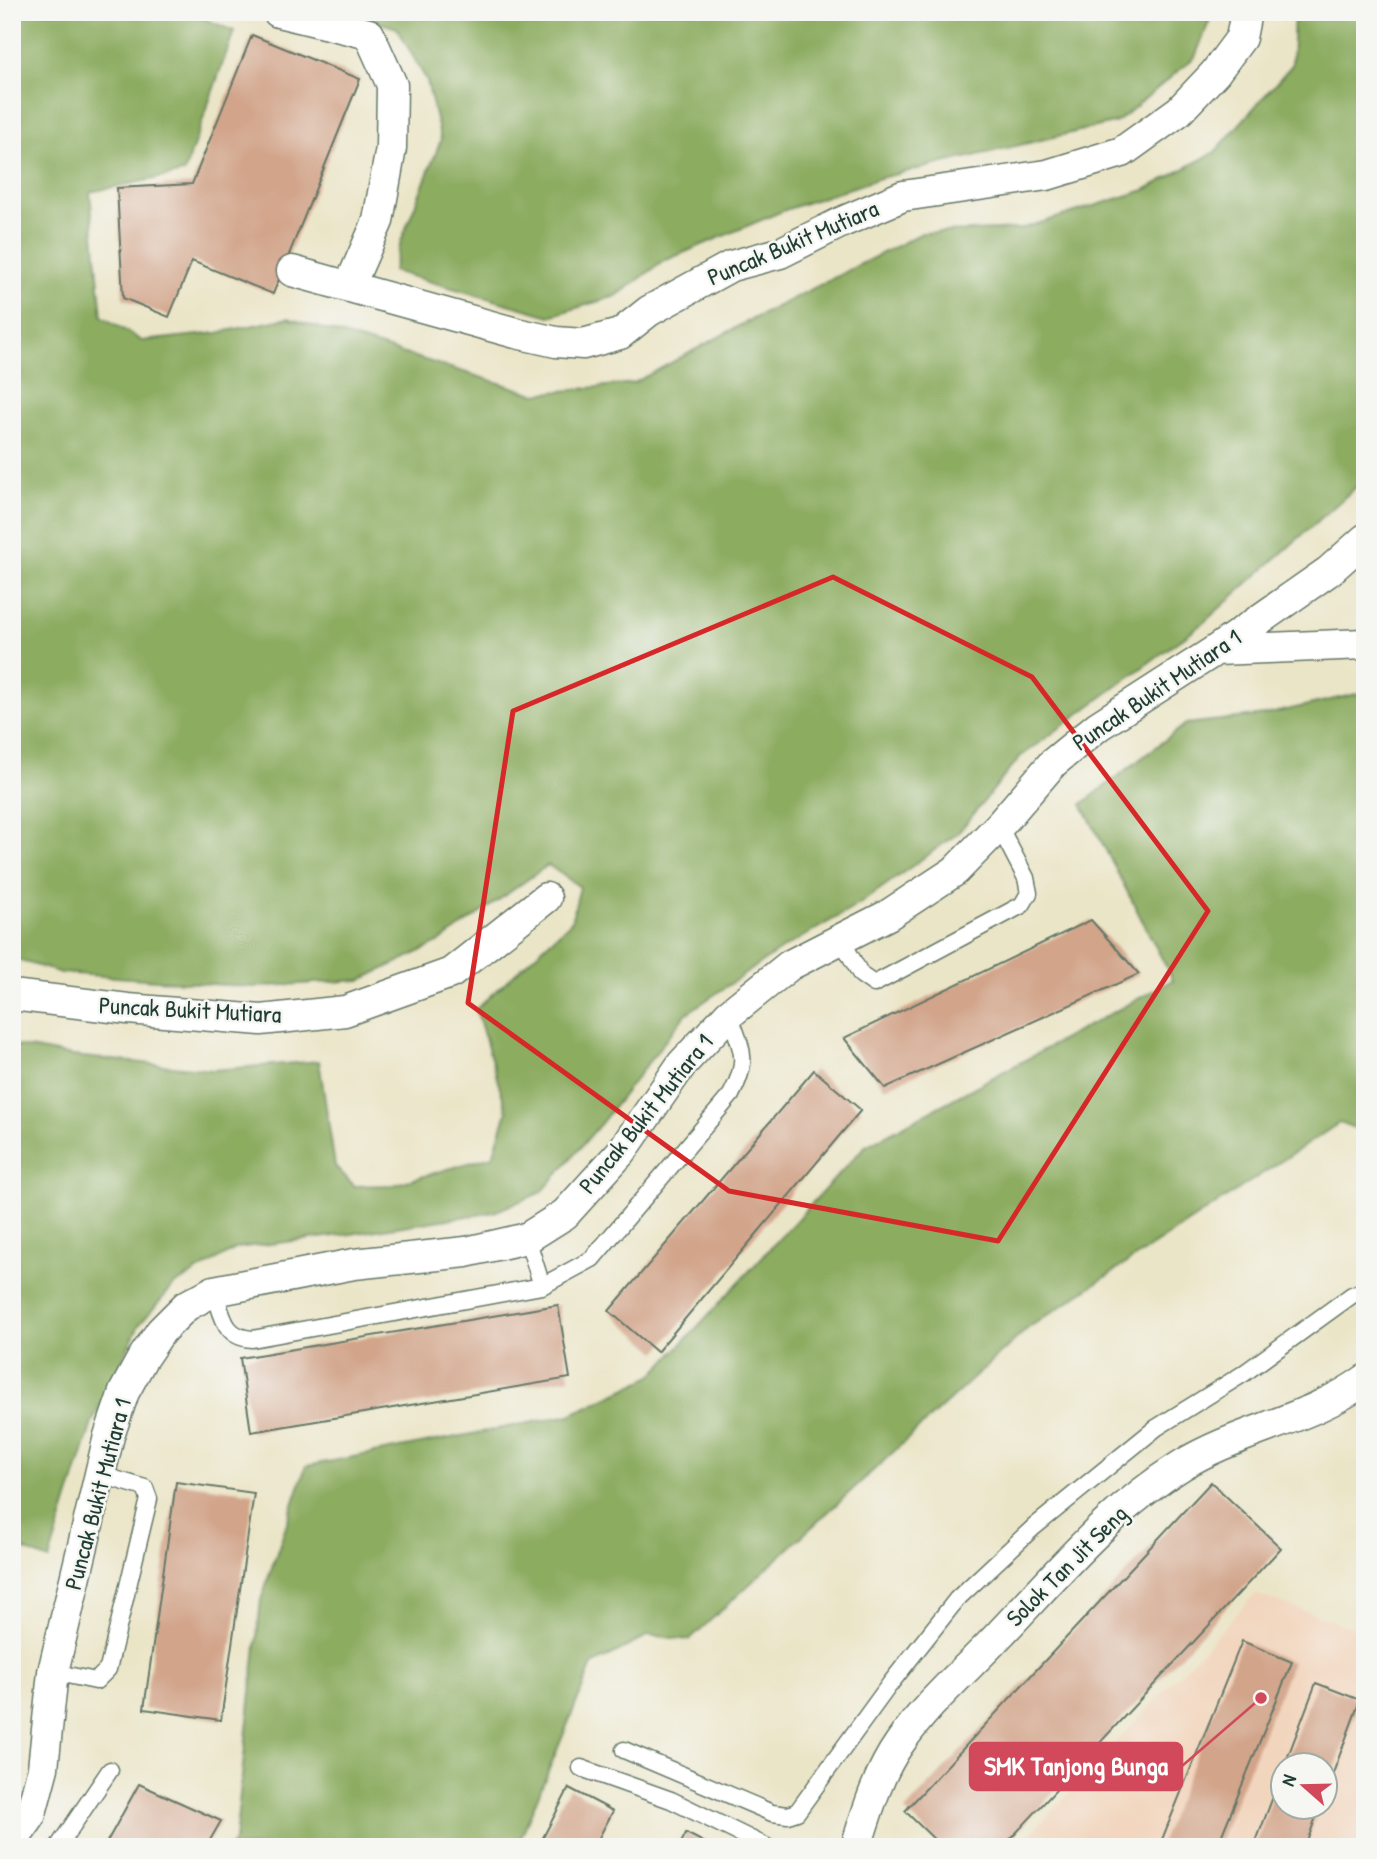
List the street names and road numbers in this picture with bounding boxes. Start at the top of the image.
street label: Puncak Bukit Mutiara [702,192,883,292]
street label: Puncak Bukit Mutiara 1 [1066,621,1247,757]
street label: Puncak Bukit Mutiara [98,988,282,1030]
street label: Puncak Bukit Mutiara 1 [571,1027,720,1200]
street label: Puncak Bukit Mutiara 1 [56,1395,138,1593]
street label: Solok Tan Jit Seng [999,1498,1134,1633]

